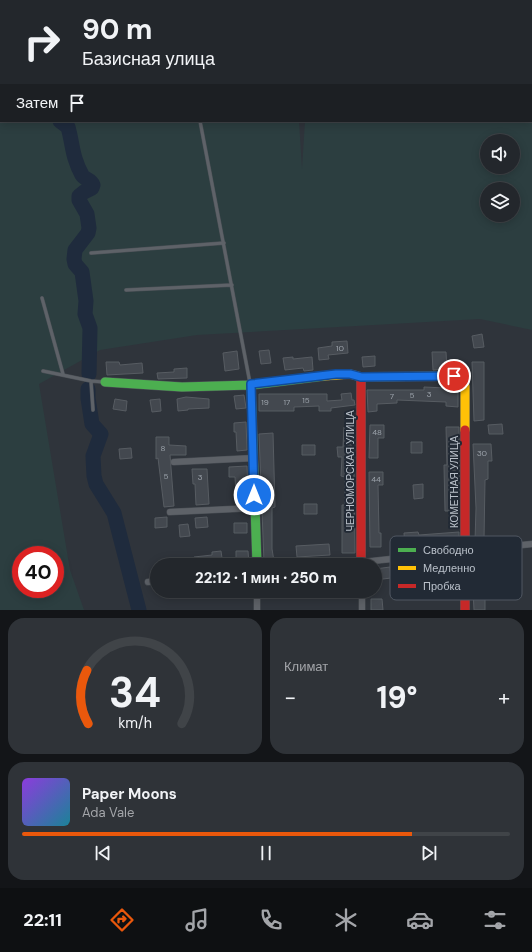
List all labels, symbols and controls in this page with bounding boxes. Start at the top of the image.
text: 90 m [82,11,152,48]
icon: right [16,16,68,68]
text: Базисная улица [82,47,215,71]
icon: arrive [66,92,88,114]
text: Затем [16,93,58,113]
map controls [480,134,520,222]
button: sound [480,134,520,174]
button: layers [480,182,520,222]
house number: 10 [336,343,345,353]
pin [437,359,471,393]
icon: arrive [443,365,465,387]
house number: 3 [427,389,432,399]
house number: 5 [410,390,415,400]
house number: 7 [390,391,394,401]
house number: 15 [302,395,310,405]
house number: 19 [261,397,269,407]
house number: 17 [284,397,290,407]
street label: ЧЕРНОМОРСКАЯ УЛИЦА [344,410,357,532]
house number: 48 [372,427,382,437]
street label: КОМЕТНАЯ УЛИЦА [448,436,461,528]
house number: 8 [161,443,166,453]
house number: 30 [477,448,488,458]
house number: 5 [164,471,169,481]
house number: 3 [198,472,203,482]
position arrow [233,474,275,516]
house number: 44 [371,474,381,484]
legend [390,536,522,600]
text: Свободно [423,543,474,557]
speed limit sign: 40 [12,546,64,598]
text: Медленно [423,561,475,575]
text: 22:12 · 1 мин · 250 m [195,568,337,588]
text: Пробка [423,579,461,593]
text: Климат [284,658,328,675]
text: 34 [109,666,161,720]
text: 19° [376,678,418,717]
text: − [284,683,296,712]
text: + [498,683,510,712]
text: km/h [118,714,152,732]
text: Paper Moons [82,784,177,804]
text: Ada Vale [82,804,134,821]
icon: previous [92,842,114,864]
icon: pause [255,842,277,864]
icon: next [418,842,440,864]
icon: directions [108,906,136,934]
icon: music [183,906,211,934]
icon: phone [257,906,285,934]
icon: climate [332,906,360,934]
icon: car [406,906,434,934]
icon: filters [481,906,509,934]
text: 22:11 [23,908,62,932]

